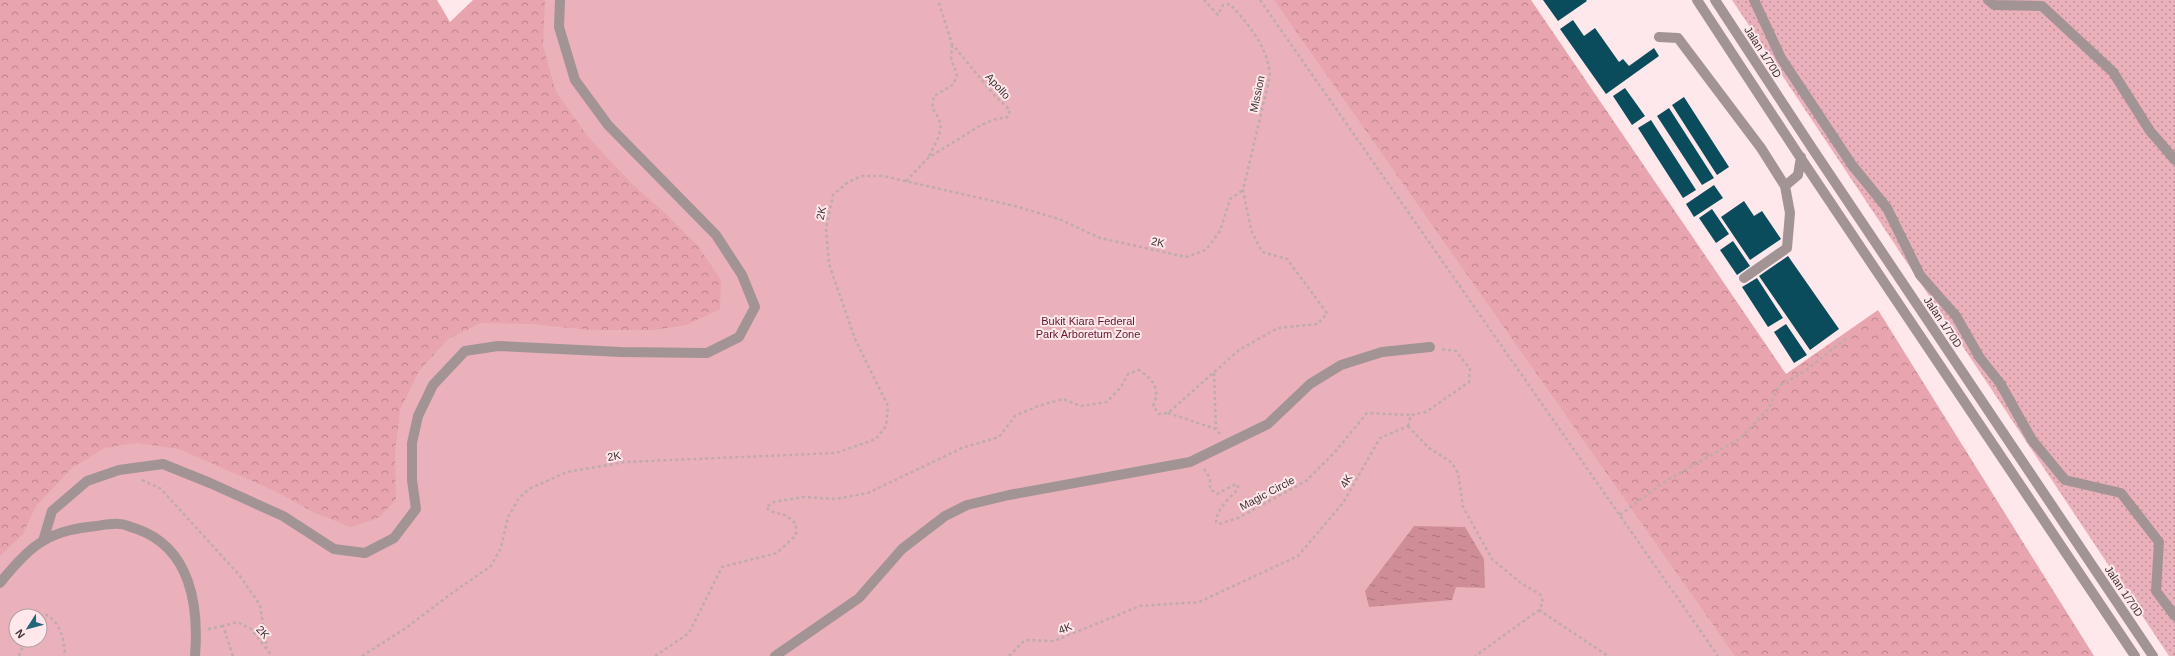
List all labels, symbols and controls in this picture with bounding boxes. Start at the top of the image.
street label: Jalan 1/70D [1742,24,1784,80]
street label: Apollo [983,71,1013,101]
street label: Mission [1247,75,1267,113]
street label: 2K [814,205,828,221]
street label: 2K [1150,235,1166,249]
street label: Jalan 1/70D [1922,294,1964,350]
park label: Bukit Kiara Federal Park Arboretum Zone [1036,315,1140,340]
street label: 2K [606,449,622,463]
street label: 4K [1337,472,1355,490]
street label: Magic Circle [1237,473,1297,513]
street label: Jalan 1/70D [2103,563,2145,619]
north arrow [8,608,48,648]
street label: 4K [1057,620,1074,636]
street label: 2K [254,623,272,642]
text: N [13,627,27,641]

